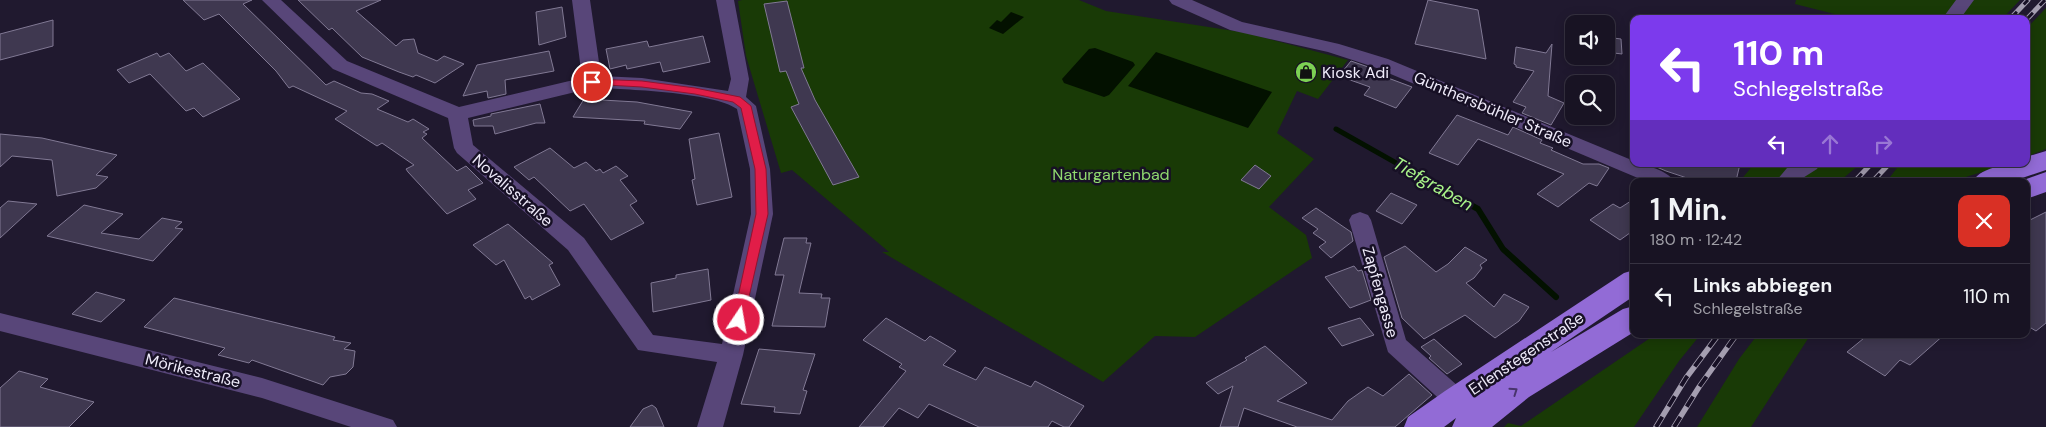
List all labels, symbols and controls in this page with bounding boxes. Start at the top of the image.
map controls [1565,15,1615,125]
button: sound [1565,15,1615,65]
text: 110 m [1733,30,1824,76]
icon: left [1650,35,1715,100]
shop icon: Kiosk Adi [1294,60,1318,84]
pin [571,61,613,103]
place label: Kiosk Adi [1322,62,1389,83]
street label: Günthersbühler Straße [1411,67,1575,152]
icon: arrive [578,68,606,96]
text: Schlegelstraße [1733,74,1884,103]
button: search [1565,75,1615,125]
icon: left [1763,130,1791,158]
icon: ahead [1816,130,1844,158]
icon: right [1869,130,1897,158]
street label: Novalisstraße [468,150,557,231]
water label: Tiefgraben [1389,151,1477,217]
park label: Naturgartenbad [1052,164,1170,185]
text: 1 Min. [1650,190,1727,229]
button: close [1958,195,2010,247]
text: 180 m · 12:42 [1650,229,1742,250]
street label: Zapfengasse [1358,244,1404,340]
text: Links abbiegen [1693,273,1832,298]
icon: left [1650,282,1678,310]
text: 110 m [1963,284,2010,309]
position arrow [712,293,764,345]
text: Schlegelstraße [1693,298,1803,319]
street label: Erlenstegenstraße [1465,307,1588,400]
street label: Mörikestraße [143,349,243,392]
one-way arrow [1508,388,1518,397]

